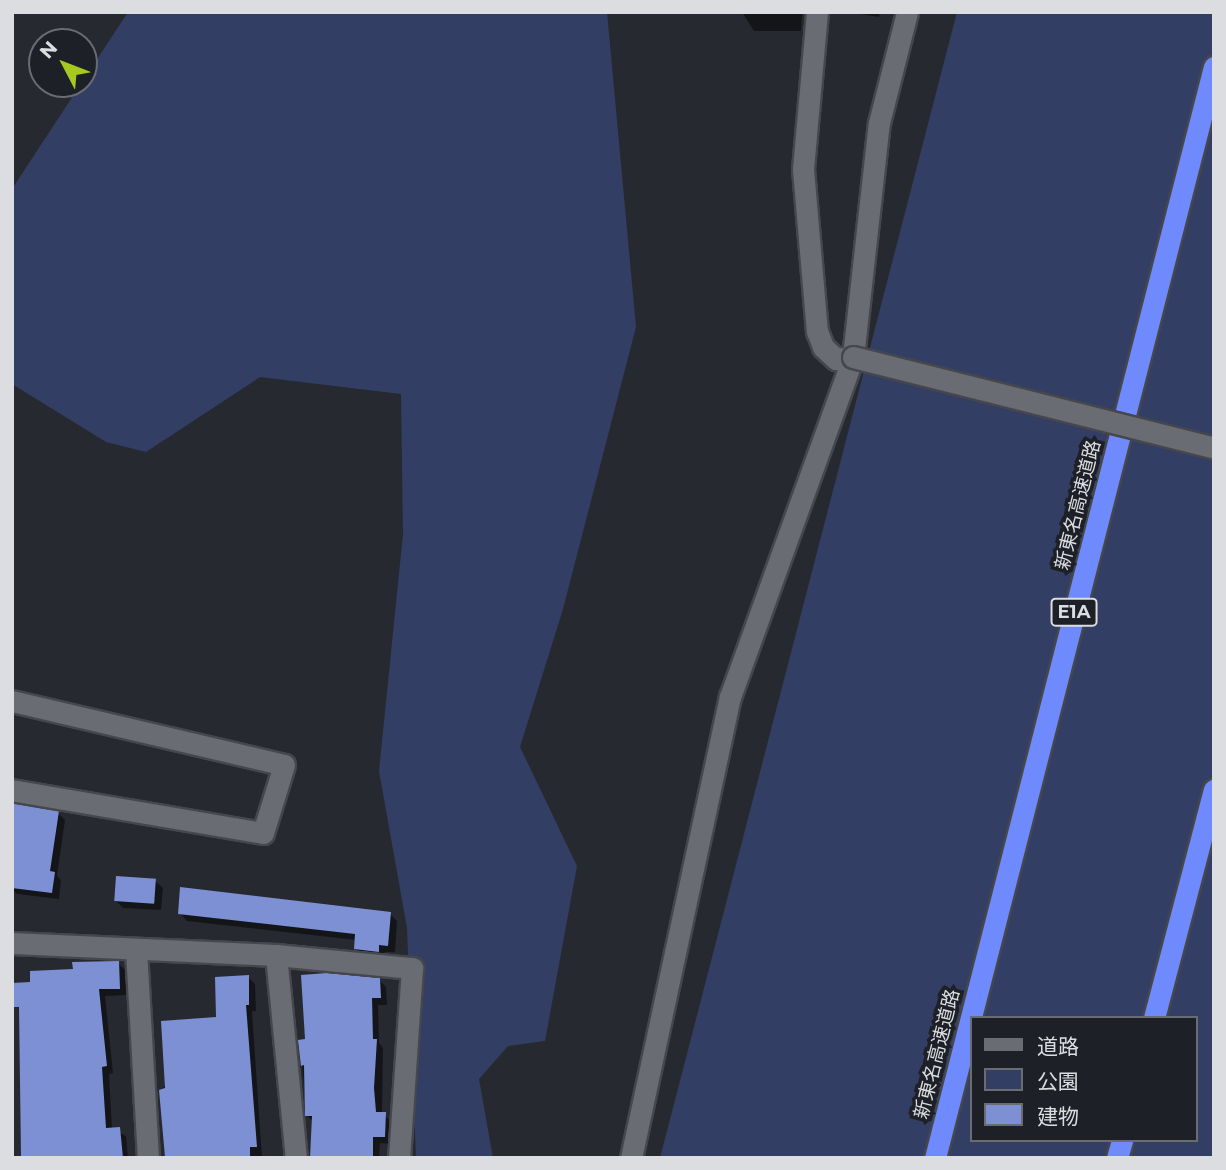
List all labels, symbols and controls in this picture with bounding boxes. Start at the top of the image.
north arrow [28,28,98,98]
text: N [35,37,62,63]
street label: 新東名高速道路 [1051,438,1105,572]
road number: E1A [1050,598,1098,626]
street label: 新東名高速道路 [910,987,964,1121]
legend [970,1016,1198,1142]
text: 道路 [1037,1034,1079,1059]
text: 公園 [1037,1069,1079,1094]
text: 建物 [1037,1104,1079,1129]

